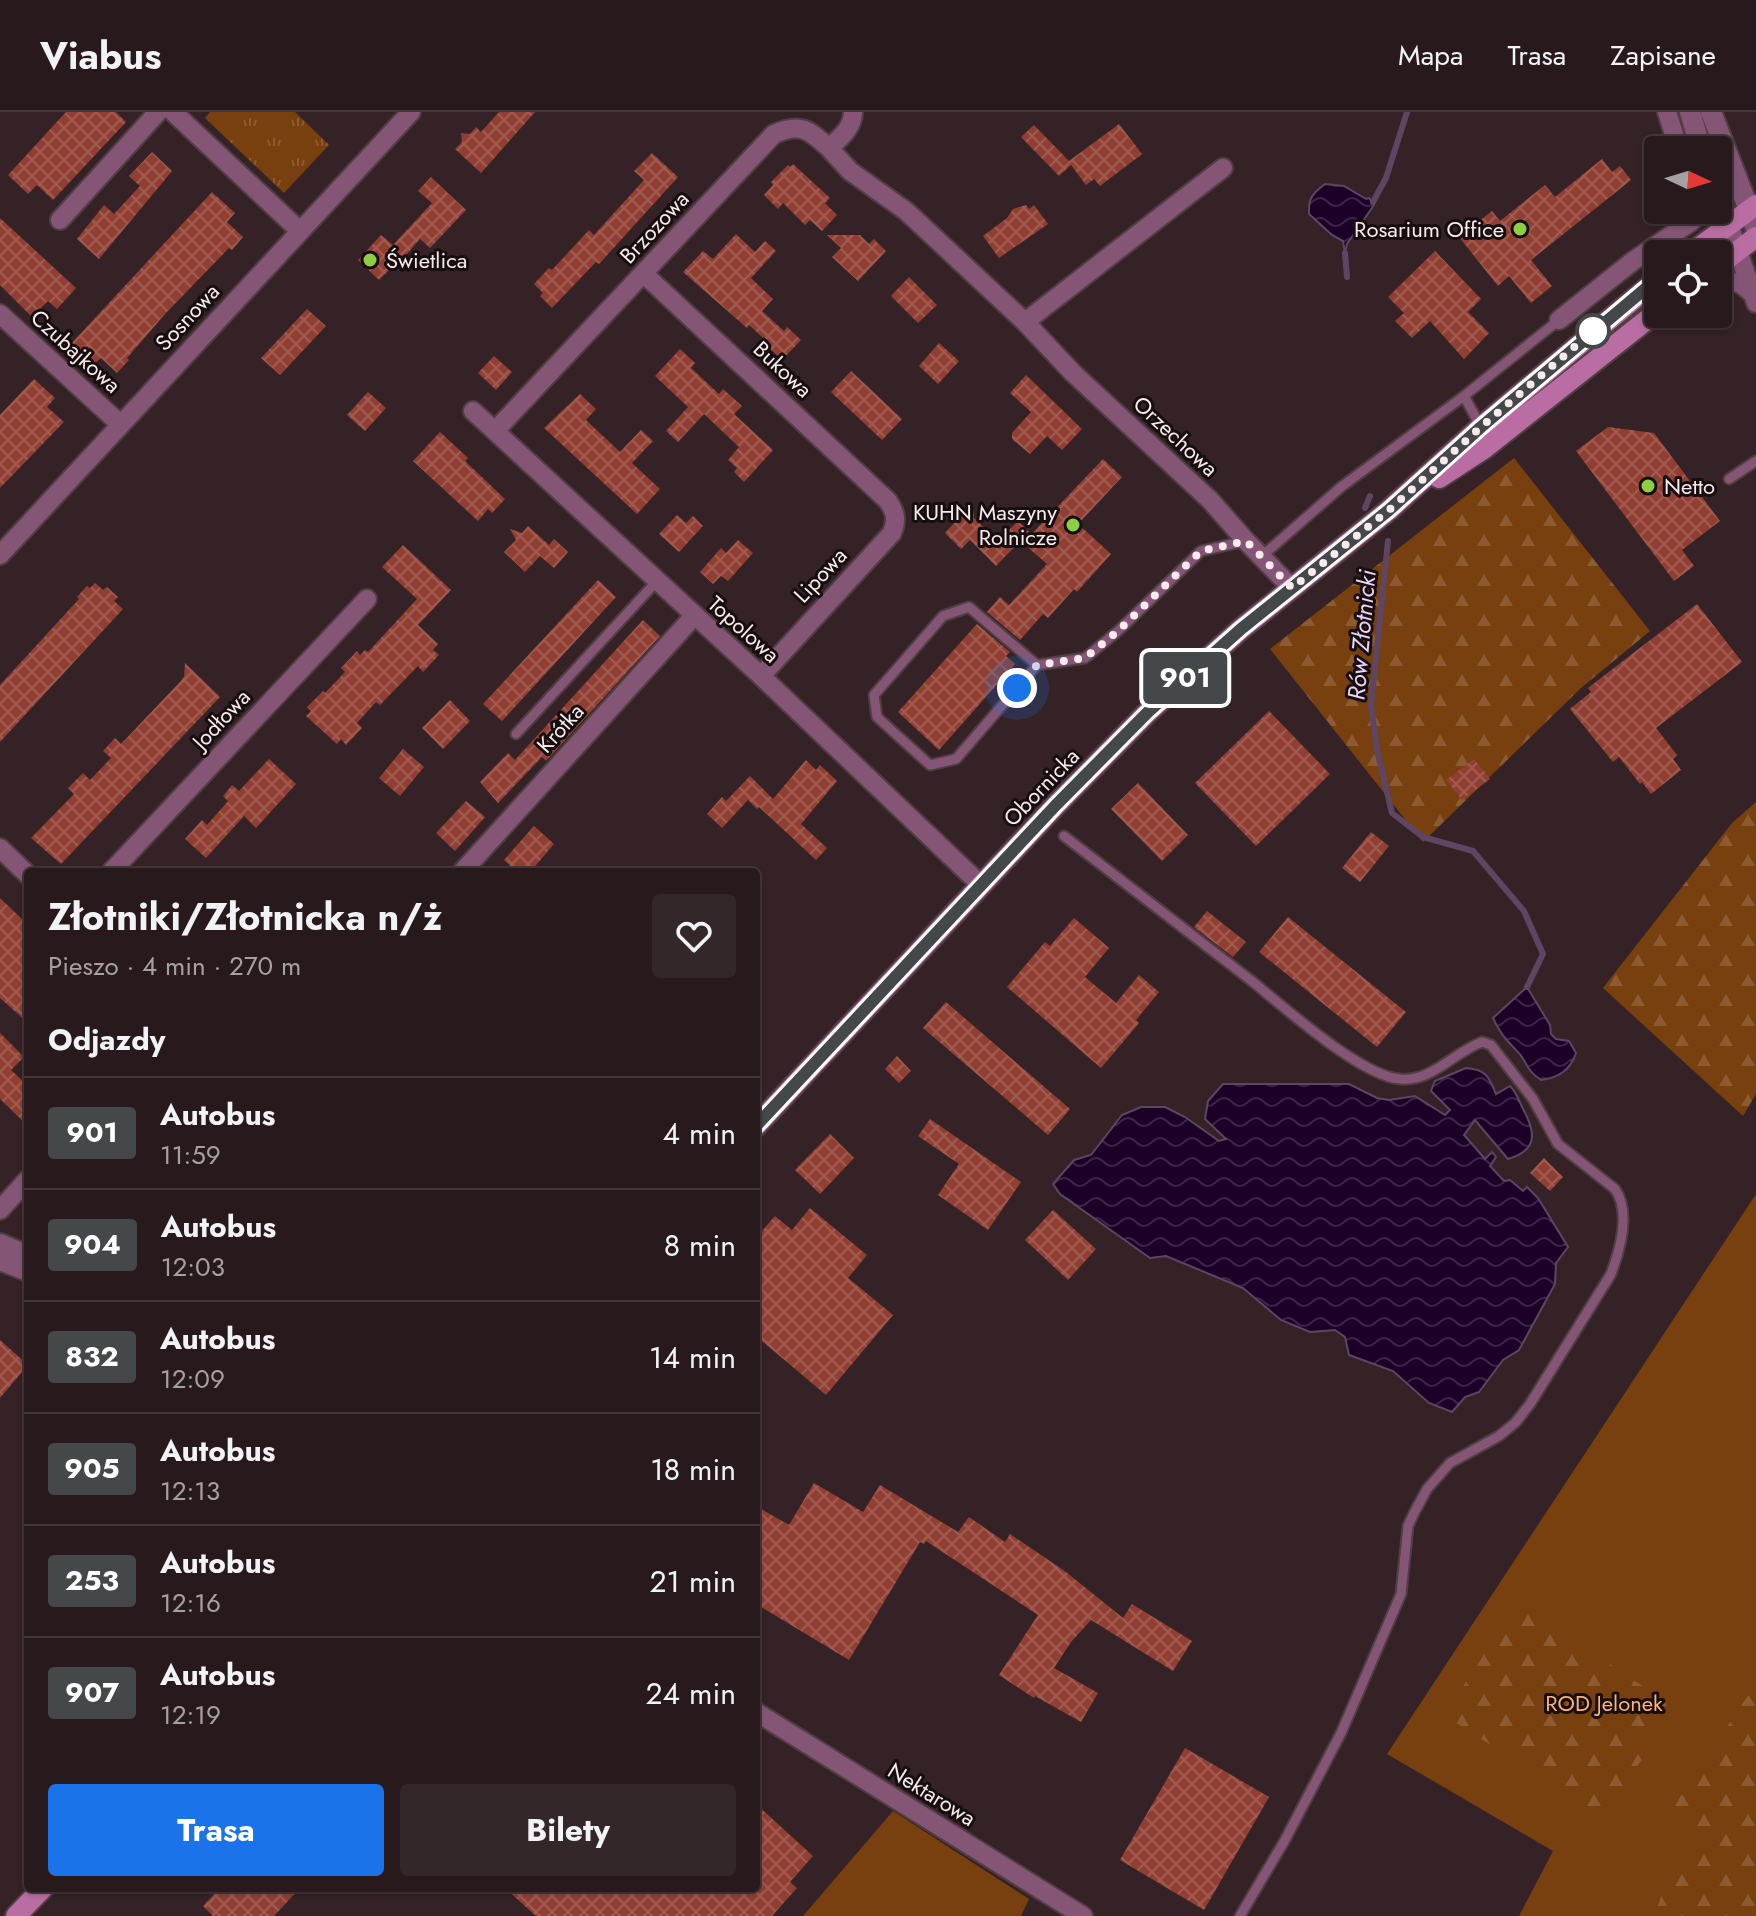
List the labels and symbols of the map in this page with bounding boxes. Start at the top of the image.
north arrow [1644,136,1732,224]
street label: Brzozowa [612,184,696,270]
place label: Rosarium Office [1354,213,1504,245]
marker: Rosarium Office [1511,220,1529,238]
place label: Świetlica [386,244,467,276]
marker: Świetlica [361,251,379,269]
street label: Sosnowa [147,276,227,358]
street label: Czubajkowa [24,302,128,400]
unlabelled marker [1576,314,1610,348]
street label: Bukowa [746,333,820,405]
street label: Orzechowa [1126,388,1226,484]
place label: Netto [1664,470,1715,502]
marker: Netto [1639,477,1657,495]
place label: KUHN Maszyny Rolnicze [913,496,1057,553]
marker: KUHN Maszyny Rolnicze [1064,516,1082,534]
street label: Lipowa [786,540,854,610]
water label: Rów Złotnicki [1338,567,1385,701]
street label: Topolowa [701,588,787,670]
line badge: 901 [1139,652,1231,704]
your location [997,668,1037,708]
street label: Jodłowa [183,682,257,758]
street label: Krótka [529,696,591,760]
street label: Obornicka [996,741,1086,833]
park label: ROD Jelonek [1545,1687,1663,1719]
street label: Nektarowa [882,1754,982,1834]

